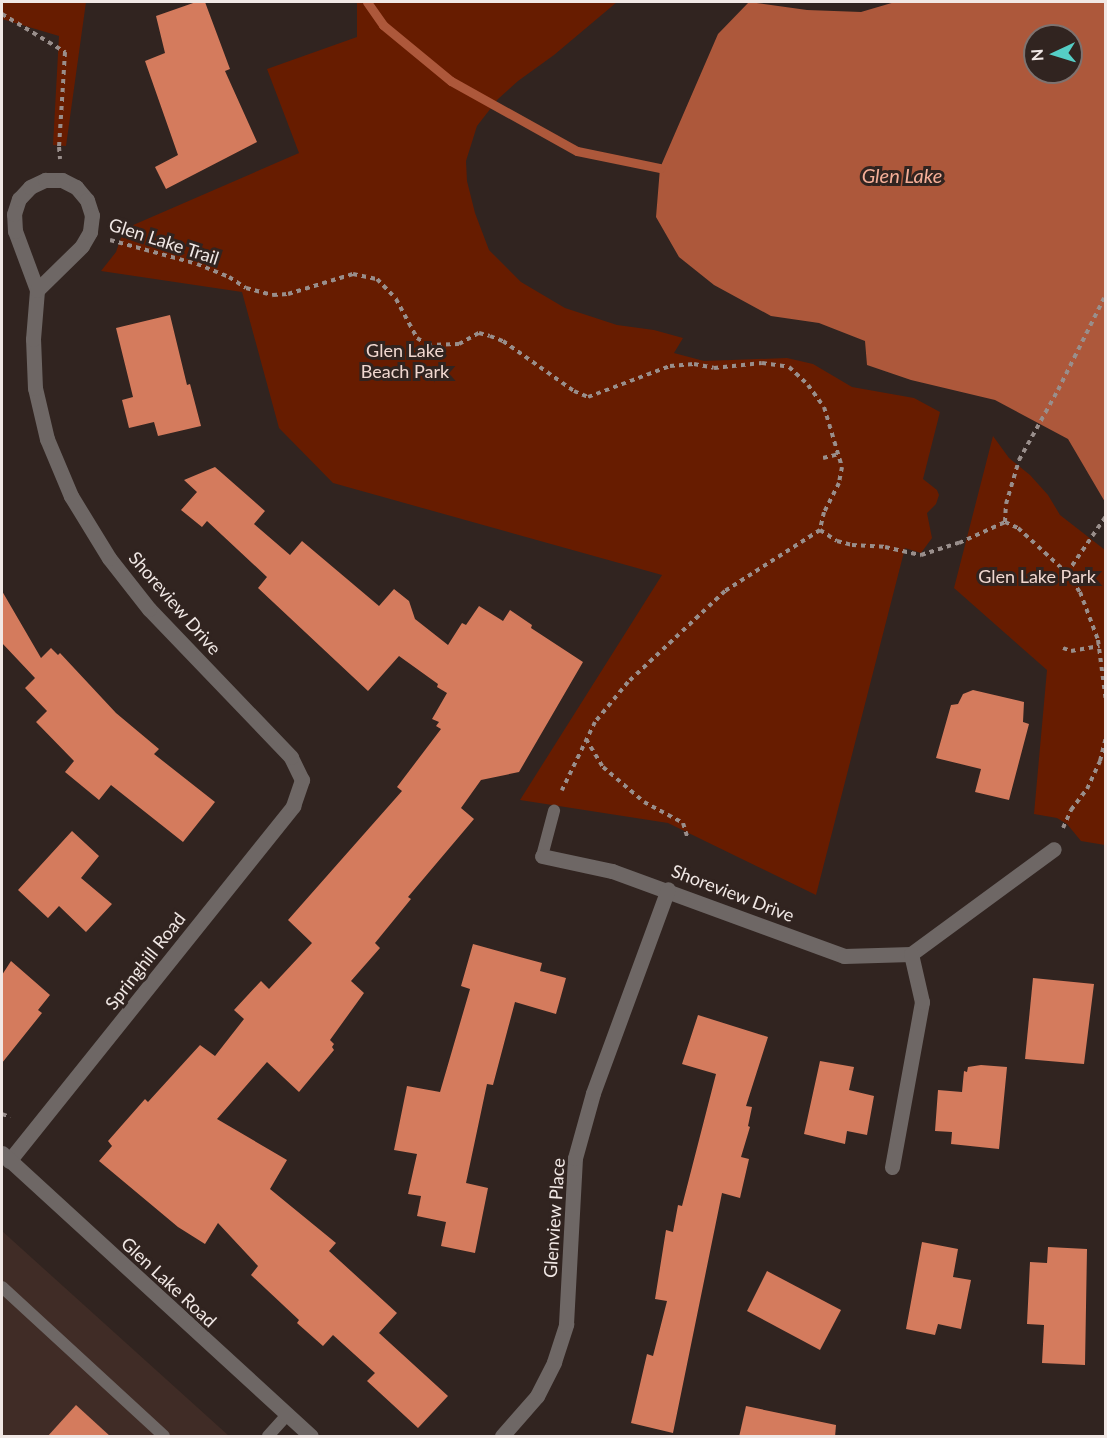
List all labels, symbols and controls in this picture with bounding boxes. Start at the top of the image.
north arrow [1023,24,1083,84]
text: N [1027,48,1046,62]
water label: Glen Lake [862,163,942,187]
street label: Glen Lake Trail [106,213,222,269]
park label: Glen Lake Beach Park [361,340,449,382]
street label: Shoreview Drive [124,547,226,659]
park label: Glen Lake Park [978,565,1096,587]
street label: Shoreview Drive [668,860,798,926]
street label: Springhill Road [100,908,190,1014]
street label: Glenview Place [539,1157,569,1279]
street label: Glen Lake Road [117,1232,221,1332]

